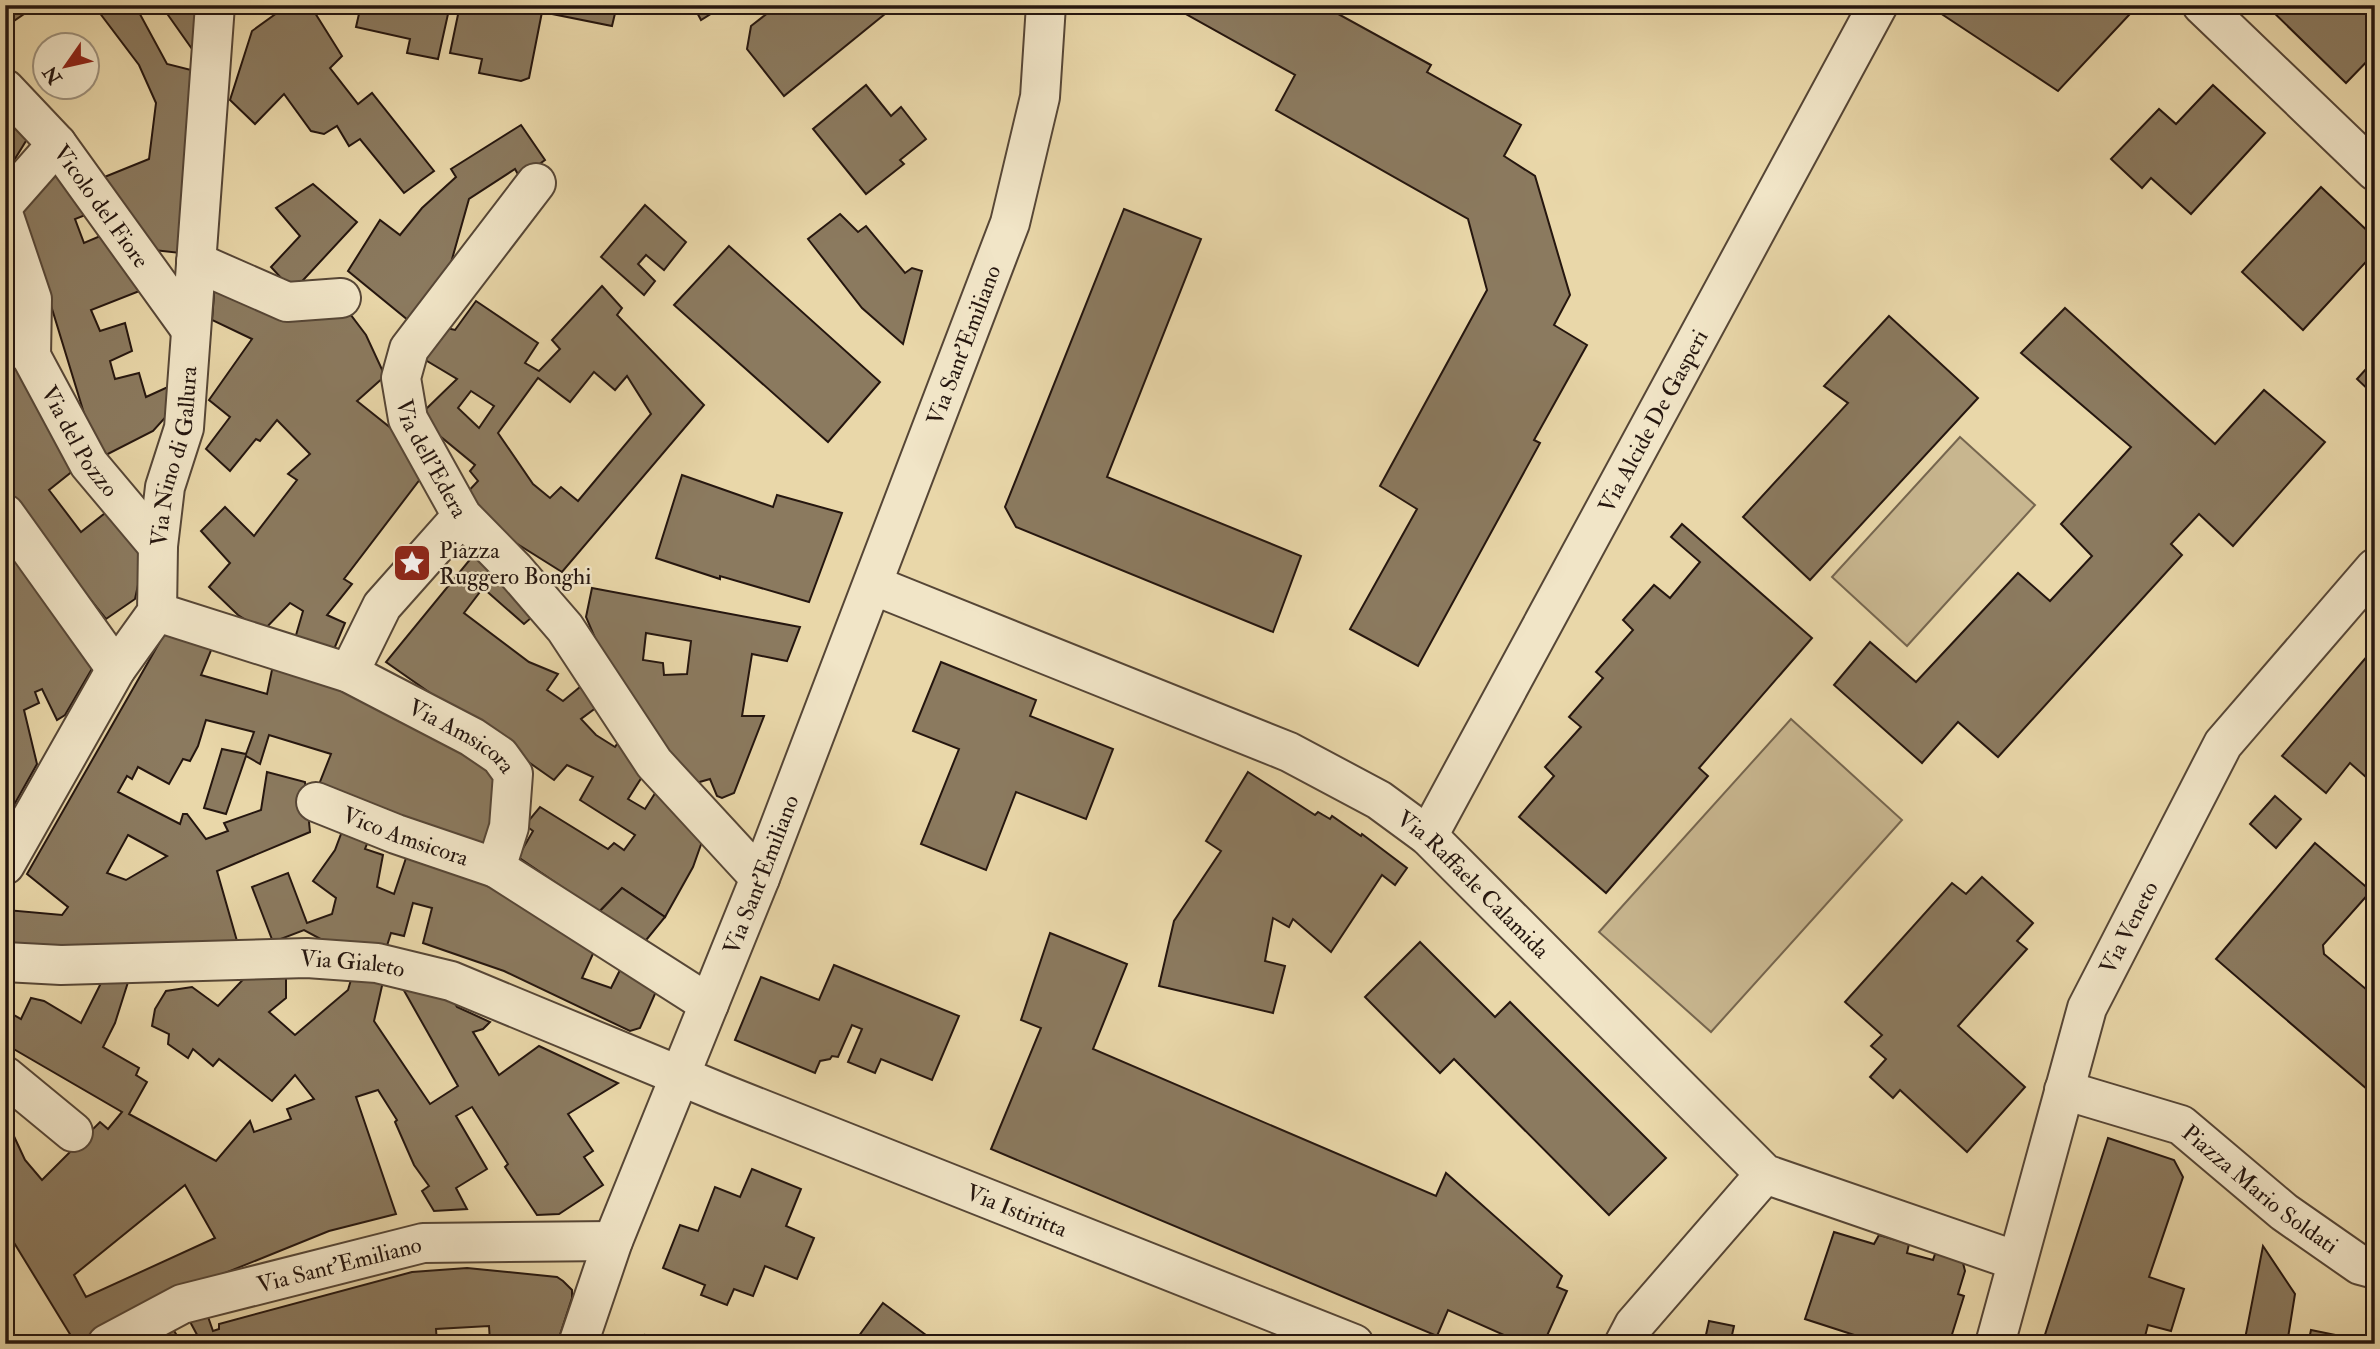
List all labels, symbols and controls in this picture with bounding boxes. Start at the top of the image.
north arrow [32,32,102,102]
text: N [37,60,68,90]
street label: Vicolo del Fiore [47,139,156,274]
street label: Via Sant'Emiliano [920,261,1007,429]
street label: Via Alcide De Gasperi [1591,324,1714,518]
street label: Via Nino di Gallura [144,365,203,548]
street label: Via del Pozzo [35,380,125,503]
street label: Via dell'Edera [390,397,475,523]
place label: Piazza Ruggero Bonghi [439,536,591,591]
place icon: Piazza Ruggero Bonghi [391,542,433,584]
street label: Via Amsicora [403,692,522,779]
street label: Via Sant'Emiliano [716,791,805,958]
street label: Vico Amsicora [338,800,473,872]
street label: Via Raffaele Calamida [1391,804,1556,965]
street label: Via Veneto [2093,876,2164,979]
street label: Via Gialeto [299,943,408,984]
street label: Piazza Mario Soldati [2176,1118,2344,1260]
street label: Via Istiritta [962,1177,1072,1244]
street label: Via Sant'Emiliano [254,1229,424,1299]

